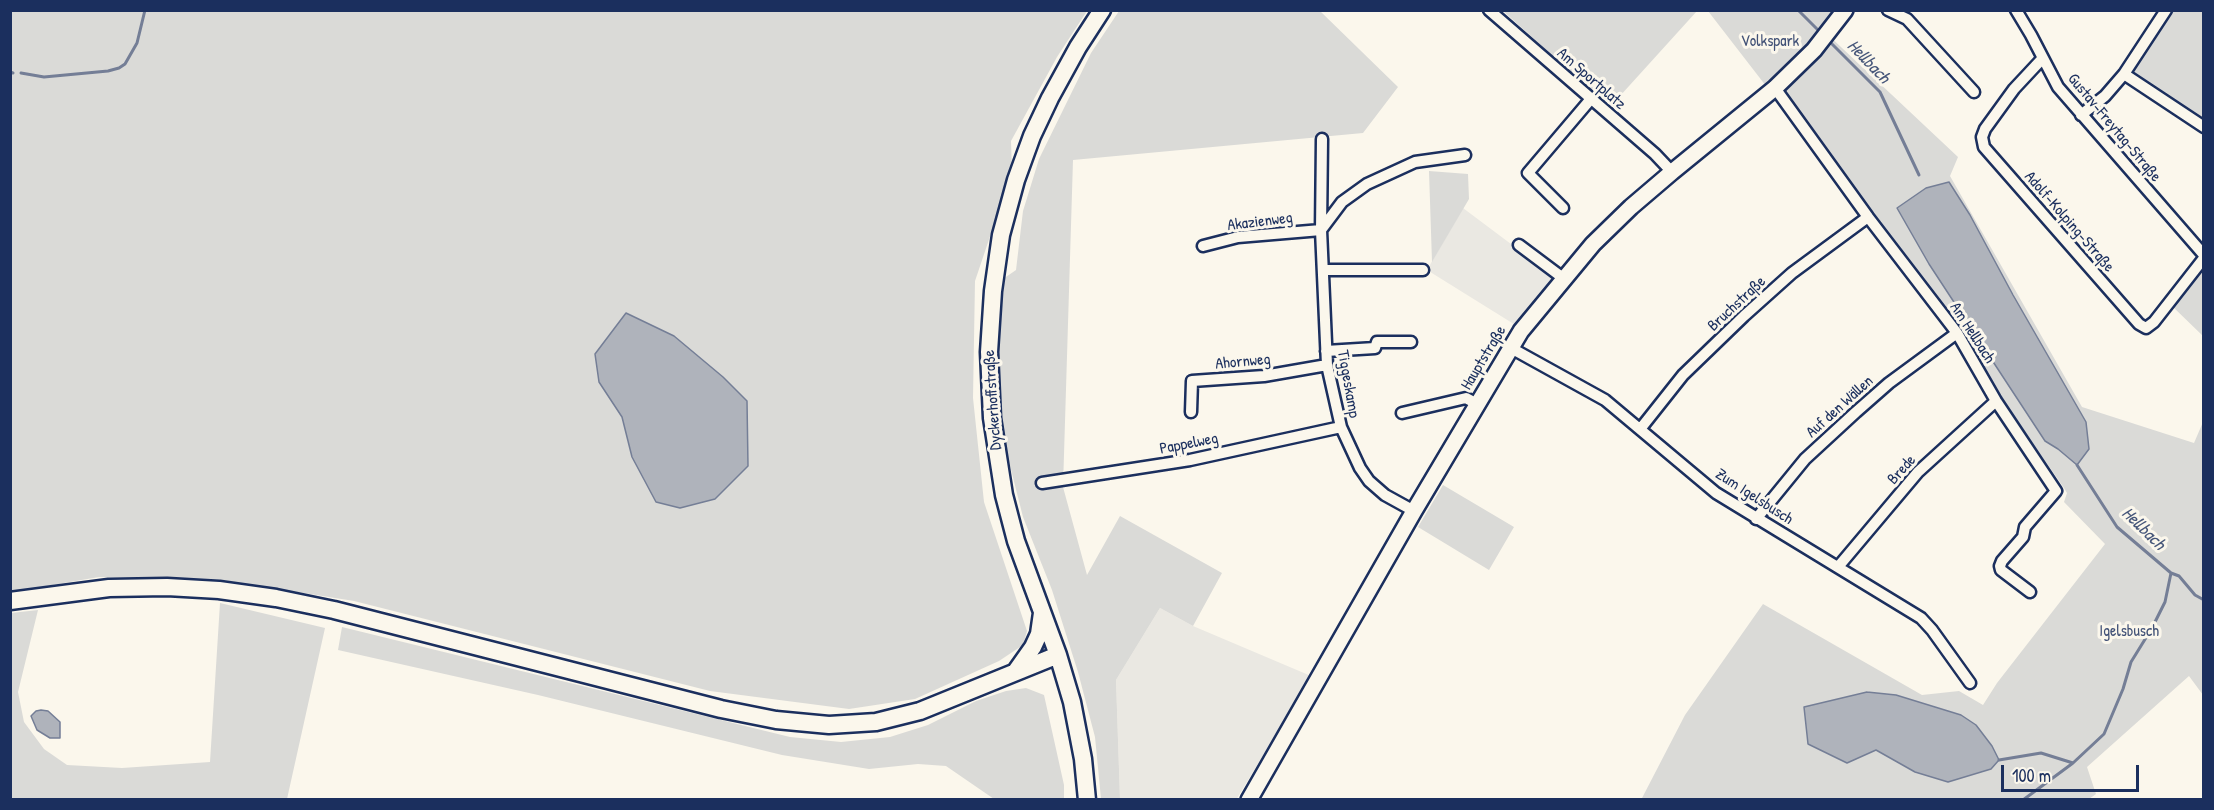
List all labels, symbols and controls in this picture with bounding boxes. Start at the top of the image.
park label: Volkspark [1741,32,1799,52]
water label: Hellbach [1842,36,1894,88]
street label: Am Sportplatz [1553,44,1629,114]
street label: Gustav-Freytag-Straße [2063,70,2165,186]
street label: Adolf-Kolping-Straße [2020,168,2118,276]
street label: Akazienweg [1226,208,1294,236]
street label: Bruchstraße [1704,272,1770,336]
street label: Am Hellbach [1945,299,1999,367]
street label: Hauptstraße [1457,322,1511,394]
street label: Dyckerhoffstraße [980,349,1006,451]
street label: Tiggeskamp [1333,349,1363,419]
street label: Ahornweg [1215,350,1271,374]
street label: Auf den Wällen [1802,372,1878,442]
street label: Pappelweg [1158,429,1220,459]
street label: Brede [1884,451,1920,489]
street label: Zum Igelsbusch [1712,465,1796,529]
water label: Hellbach [2117,503,2169,555]
park label: Igelsbusch [2099,622,2159,642]
scale bar [2004,753,2142,791]
text: 100 m [2012,763,2051,788]

